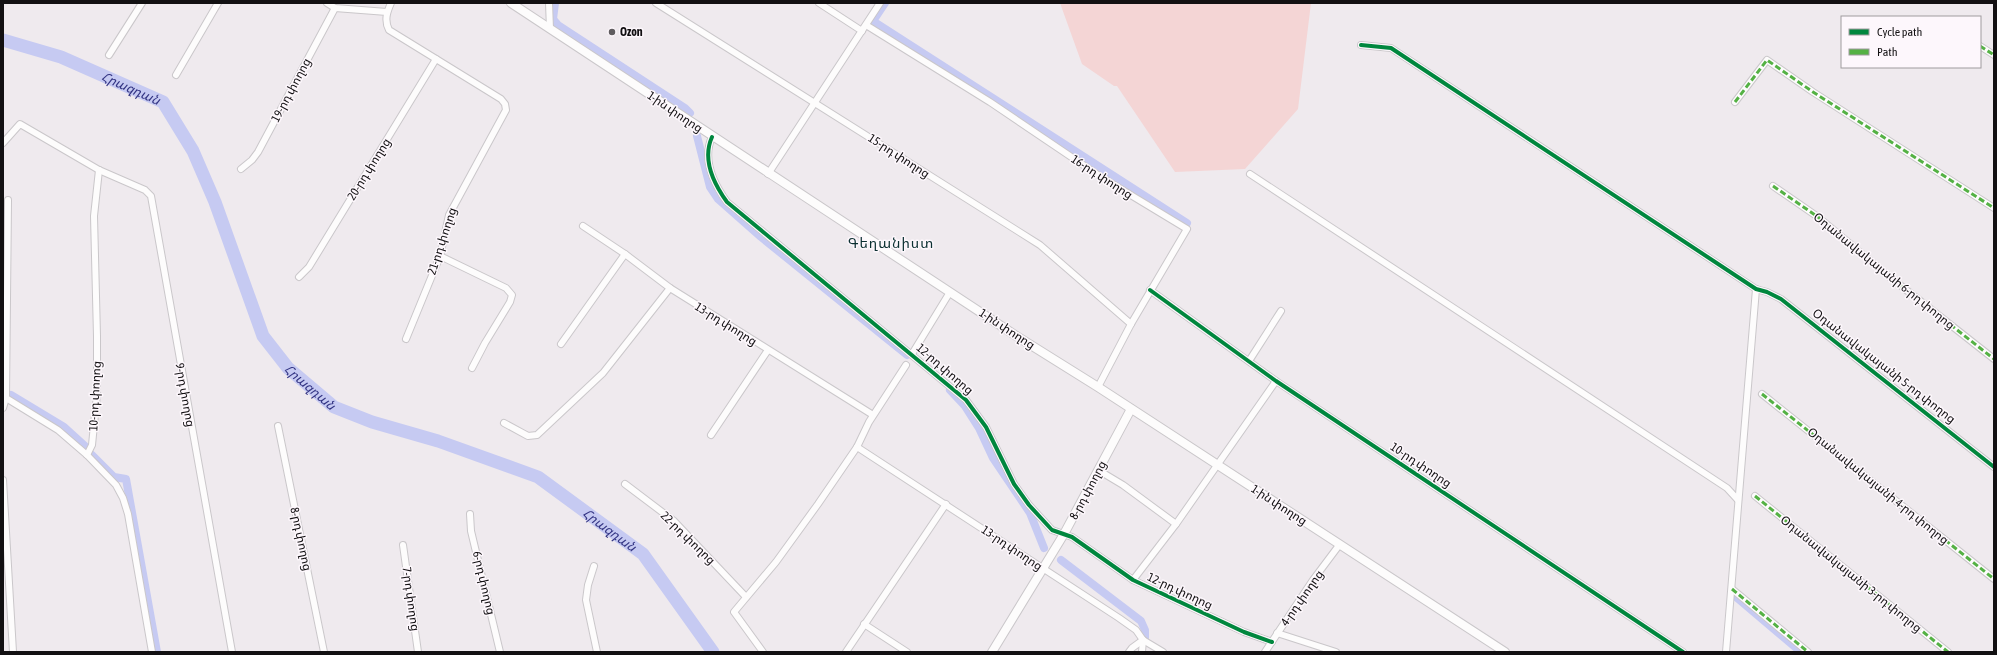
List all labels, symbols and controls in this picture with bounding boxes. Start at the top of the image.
legend [1841,16,1981,68]
place label: Ozon [620,25,643,39]
text: Cycle path [1877,25,1922,39]
marker: Ozon [607,27,617,37]
text: Path [1877,45,1898,59]
street label: 19-րդ փողոց [268,56,314,124]
water label: Հրազդան [100,68,164,108]
street label: 1-ին փողոց [645,88,705,136]
street label: 15-րդ փողոց [866,131,932,181]
street label: 20-րդ փողոց [344,135,394,203]
street label: 16-րդ փողոց [1069,152,1135,202]
street label: 21-րդ փողոց [425,206,459,276]
street label: Օդանավակայանի 6-րդ փողոց [1811,210,1957,332]
district label: Գեղանիստ [848,235,934,251]
street label: 13-րդ փողոց [692,299,760,349]
street label: 1-ին փողոց [977,306,1037,352]
street label: Օդանավակայանի 5-րդ փողոց [1810,306,1958,426]
street label: 12-րդ փողոց [914,341,976,397]
street label: 10-րդ փողոց [86,361,104,431]
water label: Հրազդան [282,361,340,413]
street label: 9-րդ փողոց [172,362,198,428]
street label: Օդանավակայանի 4-րդ փողոց [1805,425,1951,547]
street label: 10-րդ փողոց [1388,440,1454,490]
street label: 8-րդ փողոց [1067,458,1109,522]
street label: 1-ին փողոց [1249,482,1309,528]
water label: Հրազդան [580,505,640,555]
street label: 8-րդ փողոց [287,506,315,572]
street label: 22-րդ փողոց [658,509,718,567]
street label: Օդանավակայանի 3-րդ փողոց [1778,513,1924,635]
street label: 13-րդ փողոց [979,523,1045,573]
street label: 6-րդ փողոց [470,550,498,616]
street label: 7-րդ փողոց [400,566,422,632]
street label: 4-րդ փողոց [1278,567,1326,629]
street label: 12-րդ փողոց [1145,570,1215,612]

